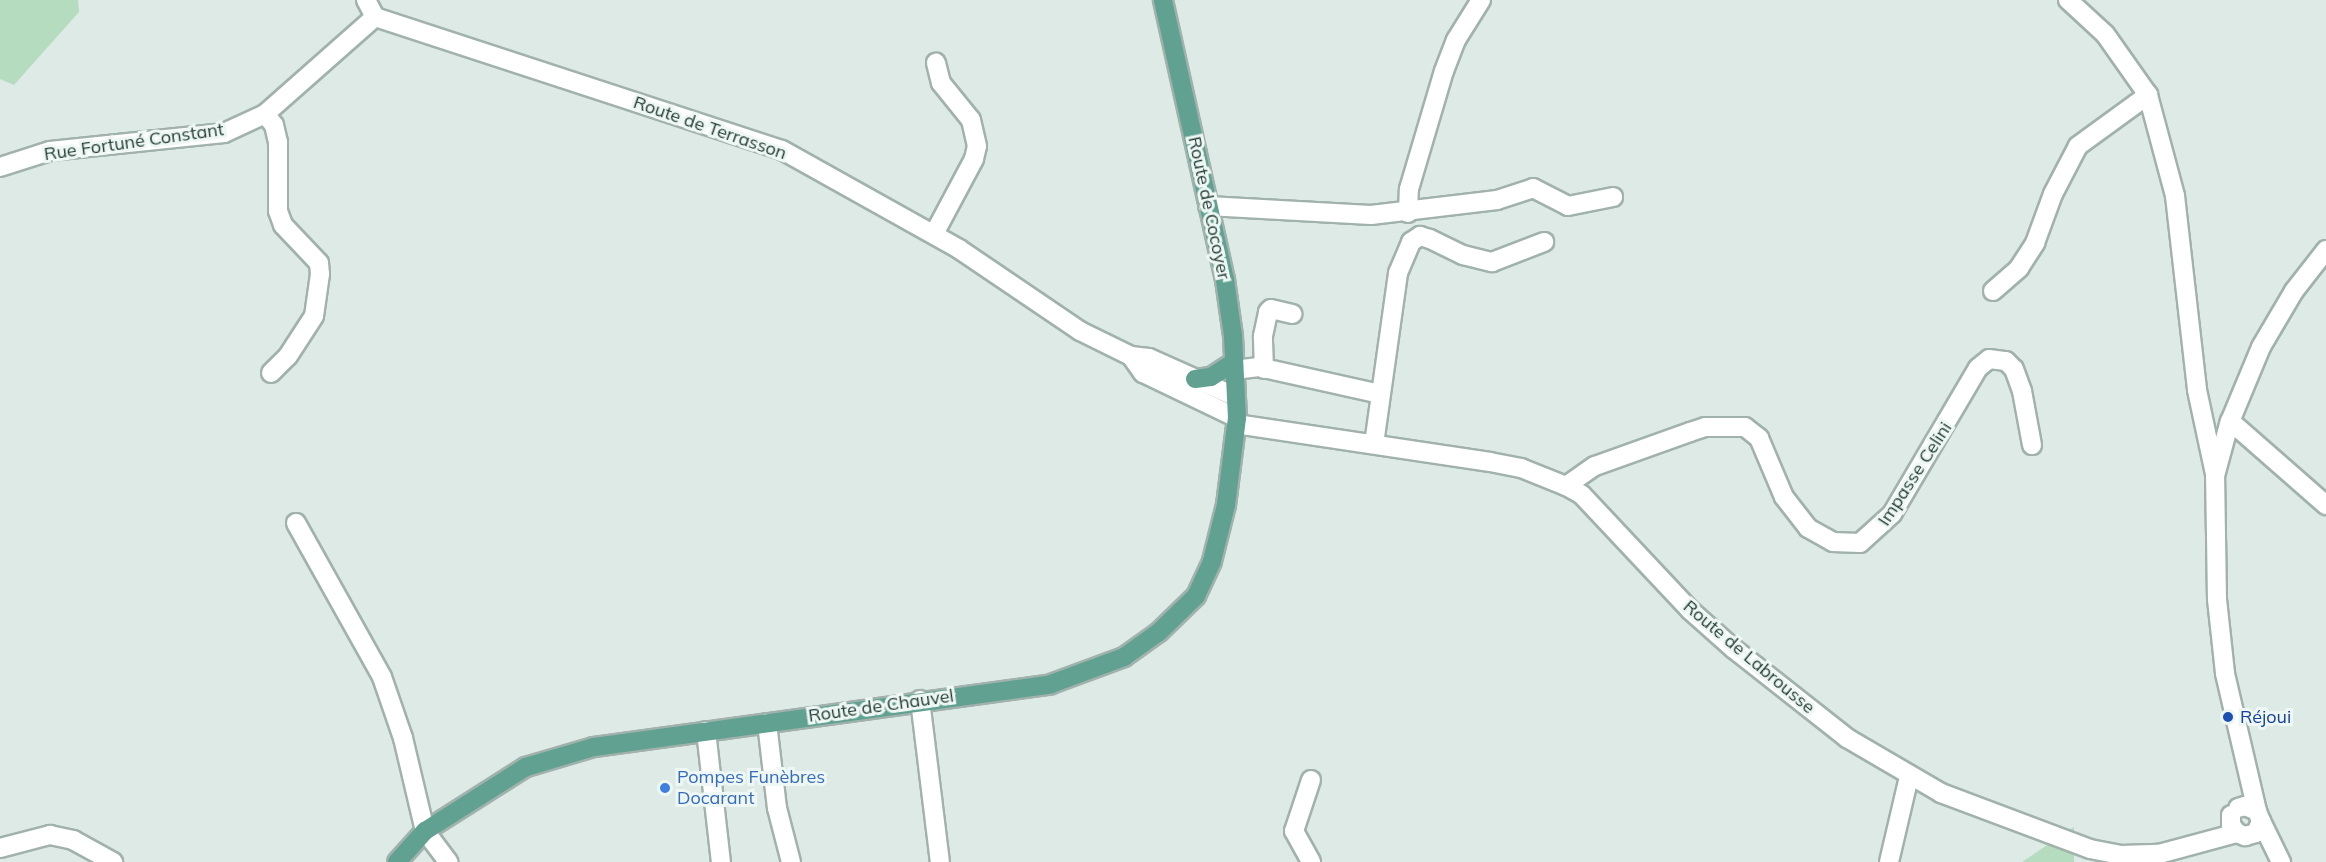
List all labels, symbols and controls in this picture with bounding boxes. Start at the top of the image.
street label: Route de Terrasson [631,92,789,164]
street label: Rue Fortuné Constant [43,119,225,165]
street label: Route de Cocoyer [1183,135,1235,281]
street label: Impasse Celini [1873,418,1957,530]
street label: Route de Labrousse [1679,596,1819,718]
street label: Route de Chauvel [807,685,955,727]
place label: Réjoui [2240,706,2291,728]
marker: Réjoui [2221,710,2235,724]
place label: Pompes Funèbres Docarant [677,767,825,810]
marker: Pompes Funèbres Docarant [658,781,672,795]

